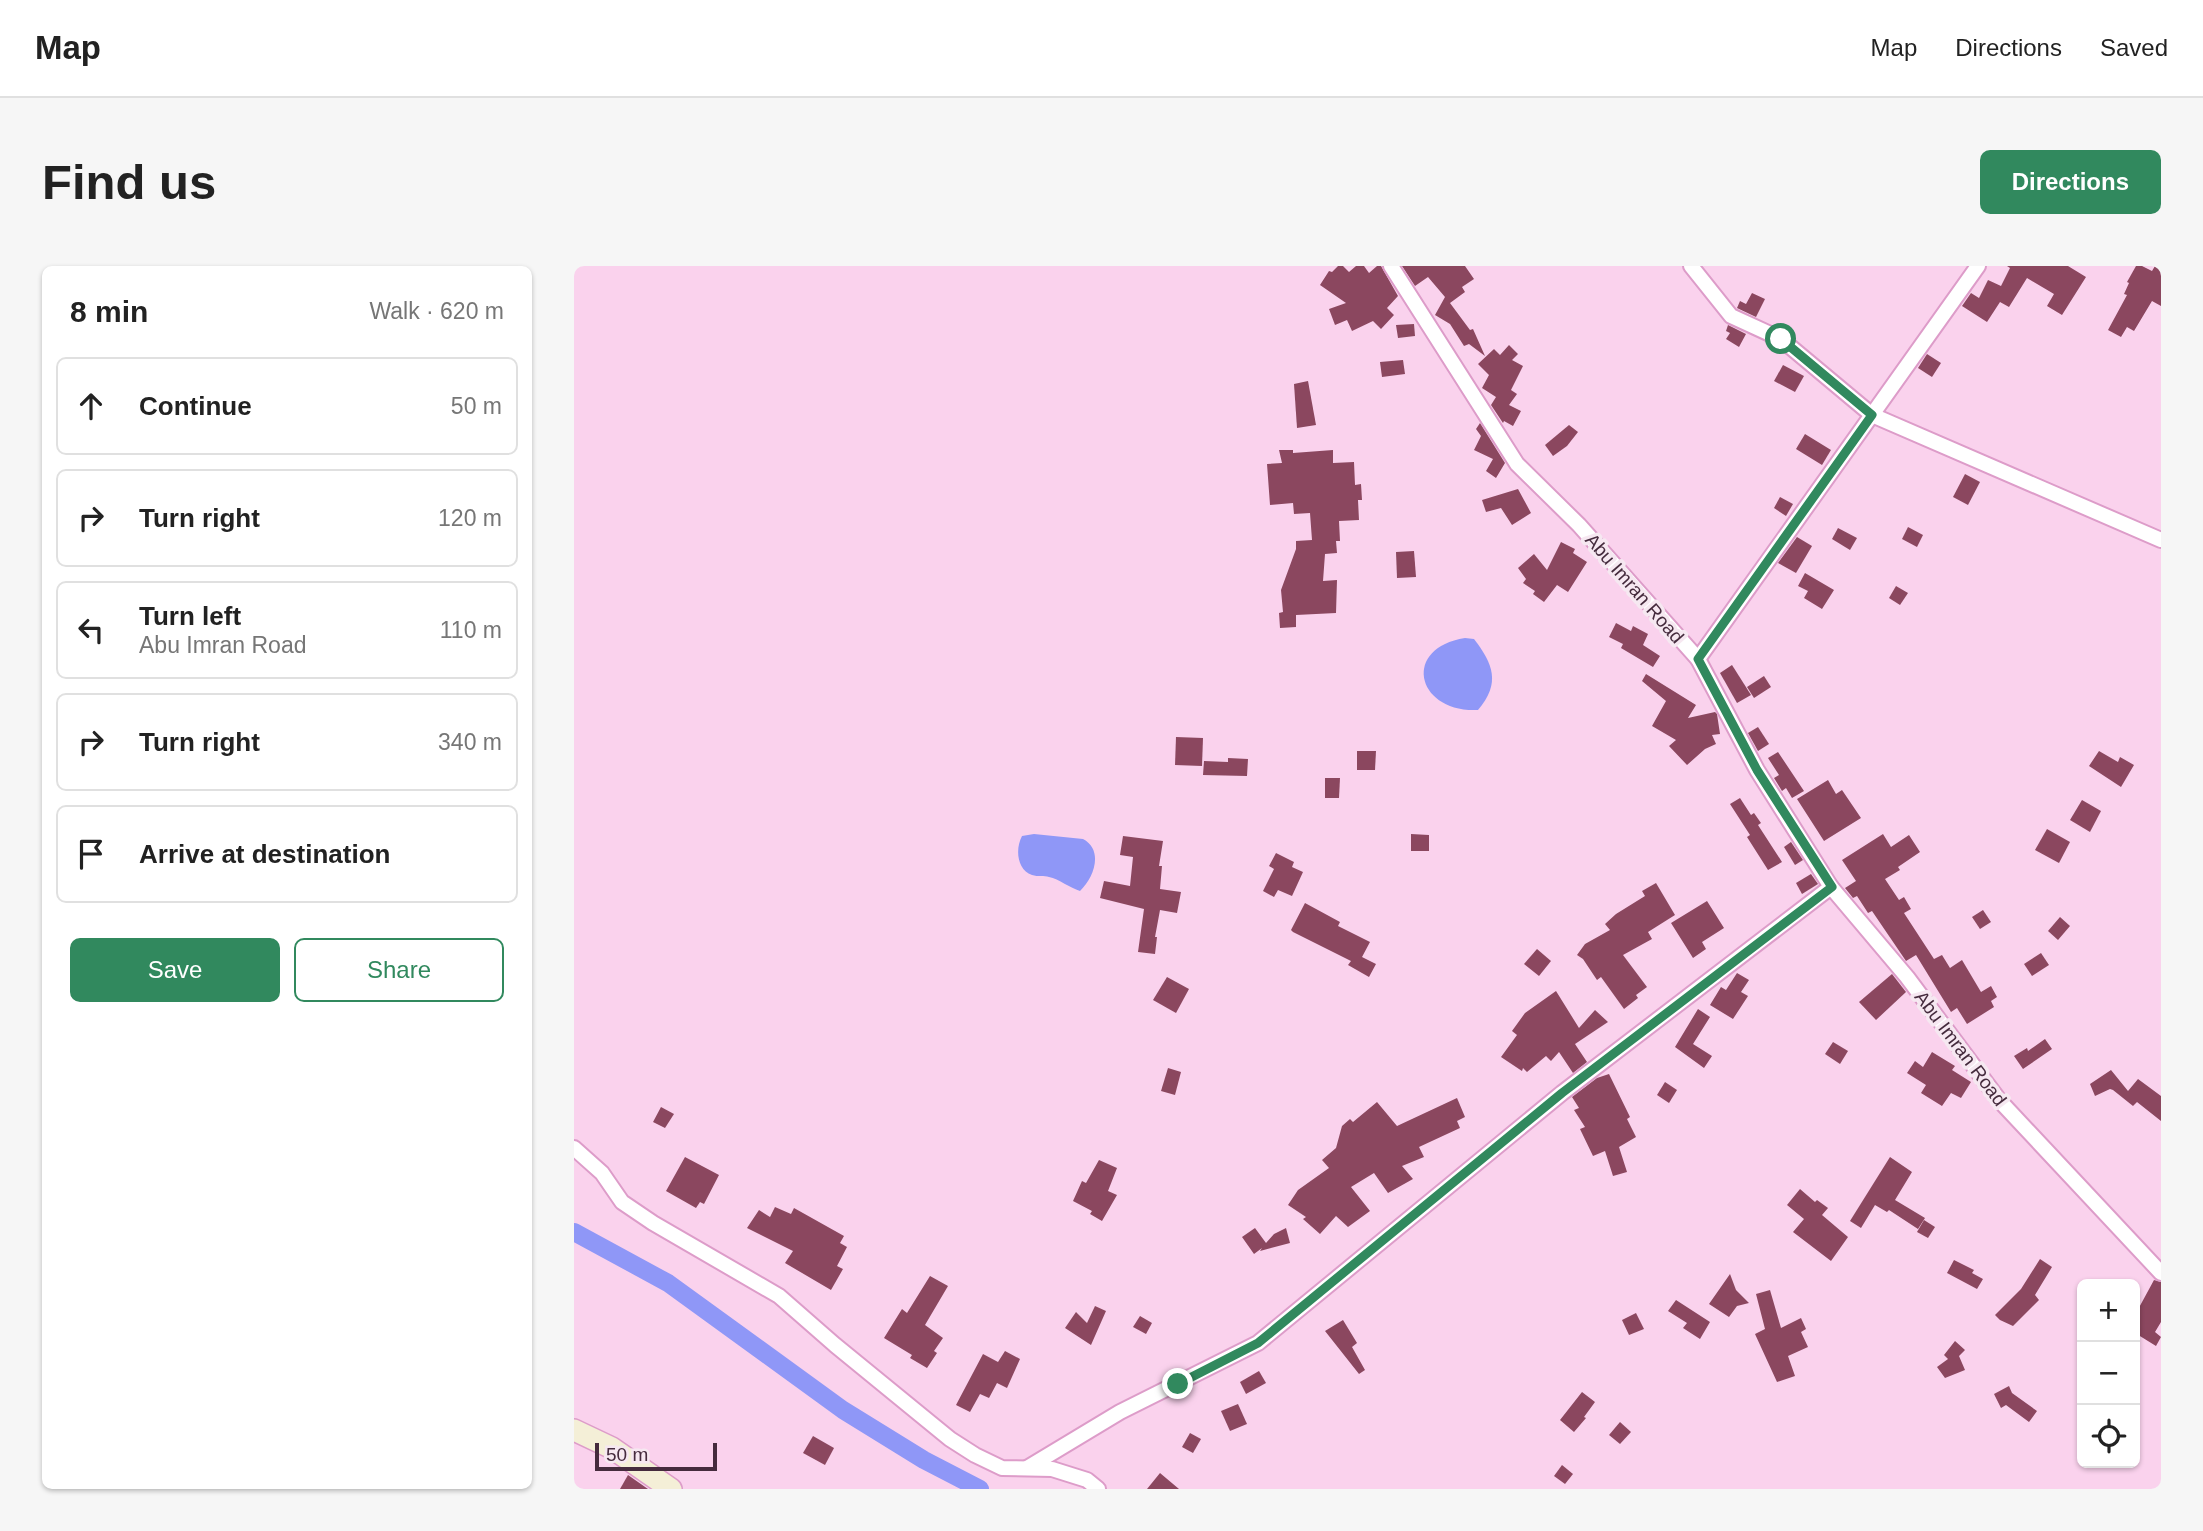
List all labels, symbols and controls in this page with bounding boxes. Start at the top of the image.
text: Map [35,29,101,66]
text: Map [1871,34,1917,61]
text: Directions [1955,34,2062,61]
text: Saved [2100,34,2168,61]
button: Directions [1980,150,2161,214]
text: Find us [42,155,216,209]
text: 8 min [70,295,148,328]
text: Walk · 620 m [369,298,504,324]
route start [1765,323,1796,354]
icon: ahead [72,387,110,425]
text: Continue [139,391,252,421]
text: 50 m [451,393,502,419]
icon: right [72,499,110,537]
text: Turn right [139,503,260,533]
text: 120 m [438,505,502,531]
street label: Abu Imran Road [1581,529,1688,647]
text: Turn left [139,601,241,631]
icon: left [72,611,110,649]
text: 110 m [440,617,502,643]
text: Abu Imran Road [139,632,306,658]
icon: right [72,723,110,761]
text: Turn right [139,727,260,757]
text: 340 m [438,729,502,755]
icon: arrive [72,835,110,873]
text: Arrive at destination [139,839,390,869]
button: Save [70,938,280,1002]
button: Share [294,938,504,1002]
street label: Abu Imran Road [1911,987,2011,1110]
map controls [2077,1279,2140,1468]
button: + [2077,1279,2140,1342]
button: − [2077,1342,2140,1405]
route end [1162,1368,1193,1399]
button: locate [2077,1405,2140,1468]
scale bar [595,1440,718,1472]
text: 50 m [606,1444,648,1465]

